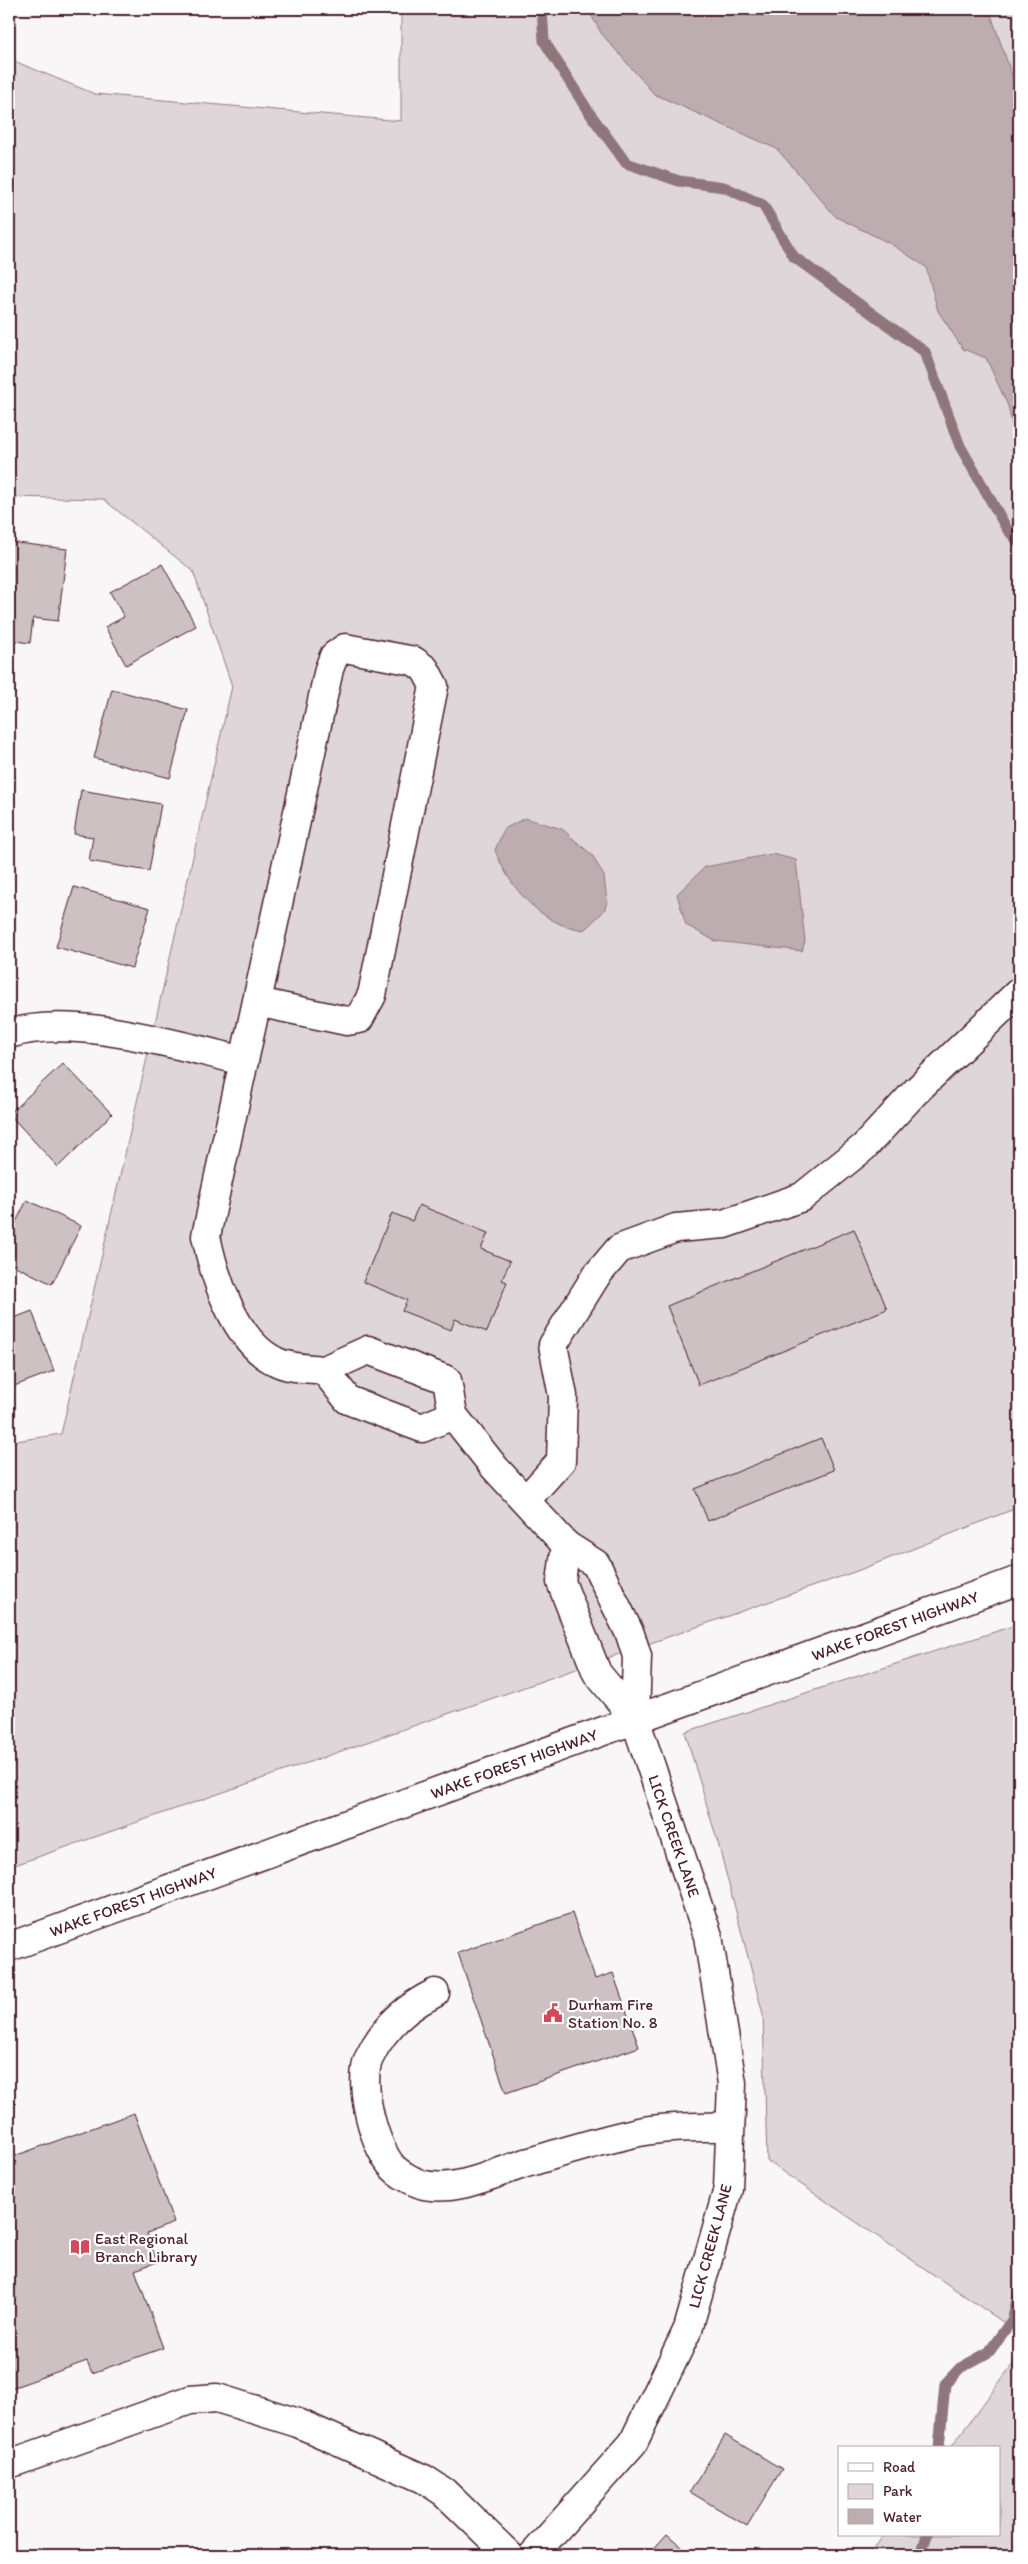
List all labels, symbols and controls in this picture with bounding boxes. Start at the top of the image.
street label: WAKE FOREST HIGHWAY [809,1587,981,1665]
street label: WAKE FOREST HIGHWAY [428,1725,600,1803]
street label: LICK CREEK LANE [644,1772,704,1900]
street label: WAKE FOREST HIGHWAY [47,1863,219,1941]
place label: Durham Fire Station No. 8 [568,1995,658,2032]
public building icon: Durham Fire Station No. 8 [542,2002,564,2024]
street label: LICK CREEK LANE [684,2182,736,2310]
place label: East Regional Branch Library [95,2229,198,2266]
library icon: East Regional Branch Library [69,2236,91,2258]
legend [838,2446,1000,2536]
text: Road [883,2458,916,2476]
text: Park [883,2482,913,2500]
text: Water [883,2508,922,2526]

